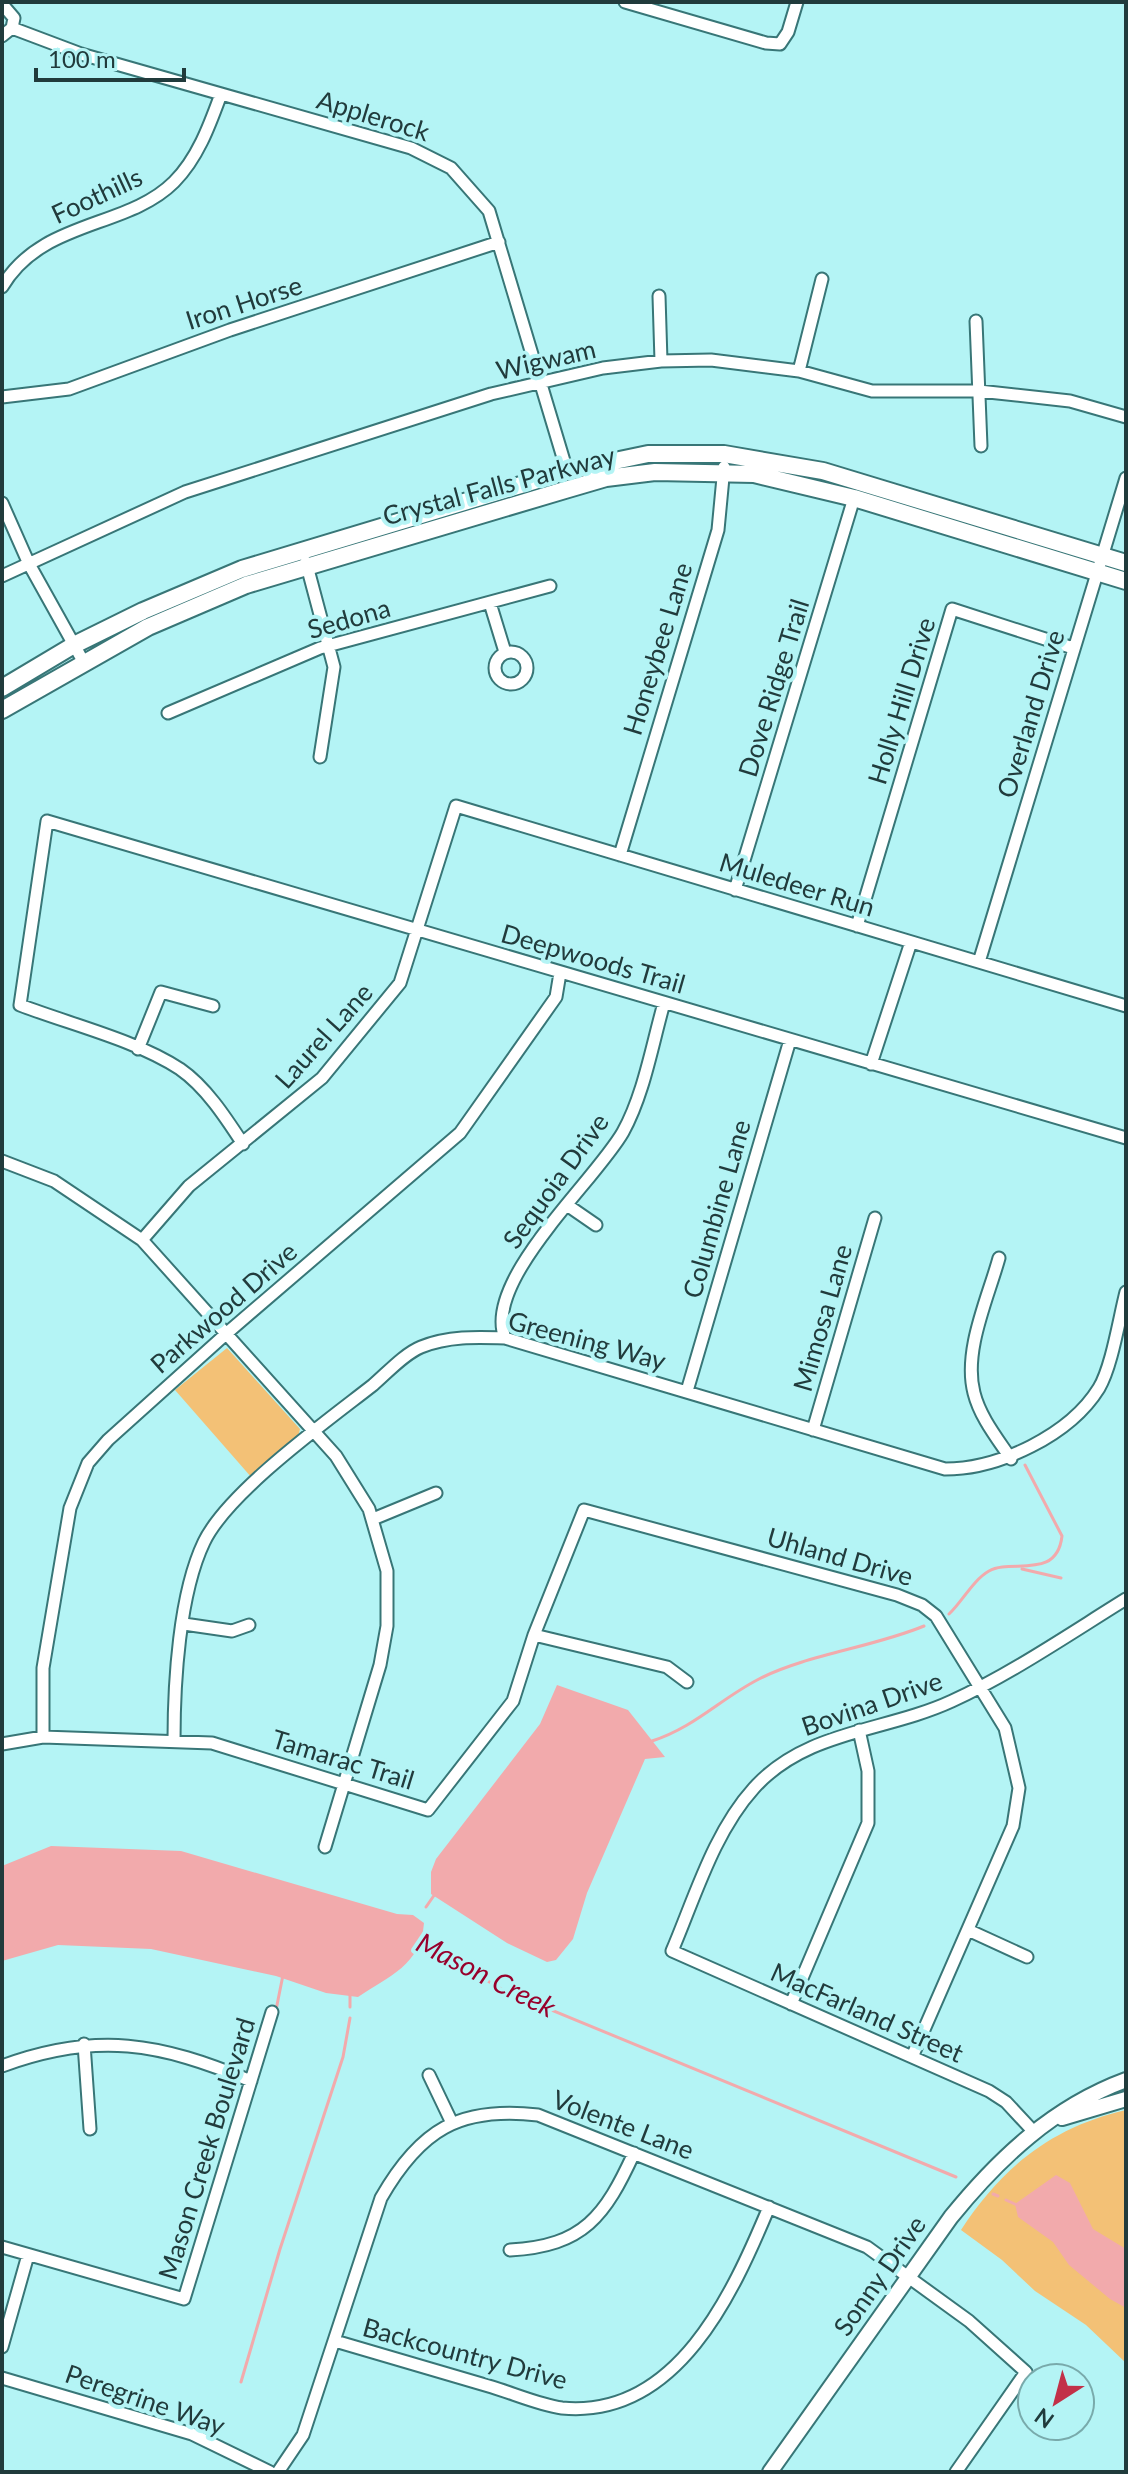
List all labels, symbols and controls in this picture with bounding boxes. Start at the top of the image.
scale bar [36,32,184,82]
text: 100 m [48,44,116,73]
street label: Applerock [313,83,434,148]
street label: Foothills [46,160,147,230]
street label: Iron Horse [181,268,306,336]
street label: Wigwam [493,332,599,386]
street label: Crystal Falls Parkway [379,438,619,531]
street label: Honeybee Lane [616,559,698,739]
street label: Sedona [304,591,394,645]
street label: Dove Ridge Trail [731,595,815,781]
street label: Holly Hill Drive [860,613,942,788]
street label: Overland Drive [989,626,1071,801]
street label: Muledeer Run [716,845,879,923]
street label: Deepwoods Trail [498,916,689,1000]
street label: Laurel Lane [268,976,379,1095]
street label: Sequoia Drive [495,1107,615,1254]
street label: Columbine Lane [675,1116,757,1302]
street label: Parkwood Drive [144,1235,303,1380]
street label: Mimosa Lane [786,1240,858,1395]
street label: Greening Way [505,1304,670,1377]
street label: Uhland Drive [764,1520,917,1592]
street label: Bovina Drive [797,1664,946,1742]
street label: Tamarac Trail [268,1722,418,1796]
water label: Mason Creek [411,1925,562,2024]
street label: MacFarland Street [766,1955,969,2069]
street label: Mason Creek Boulevard [151,2014,261,2284]
street label: Volente Lane [548,2082,699,2166]
street label: Sonny Drive [826,2209,932,2341]
street label: Backcountry Drive [360,2310,571,2396]
street label: Peregrine Way [61,2357,230,2441]
north arrow [1016,2362,1096,2442]
text: N [1029,2403,1059,2434]

